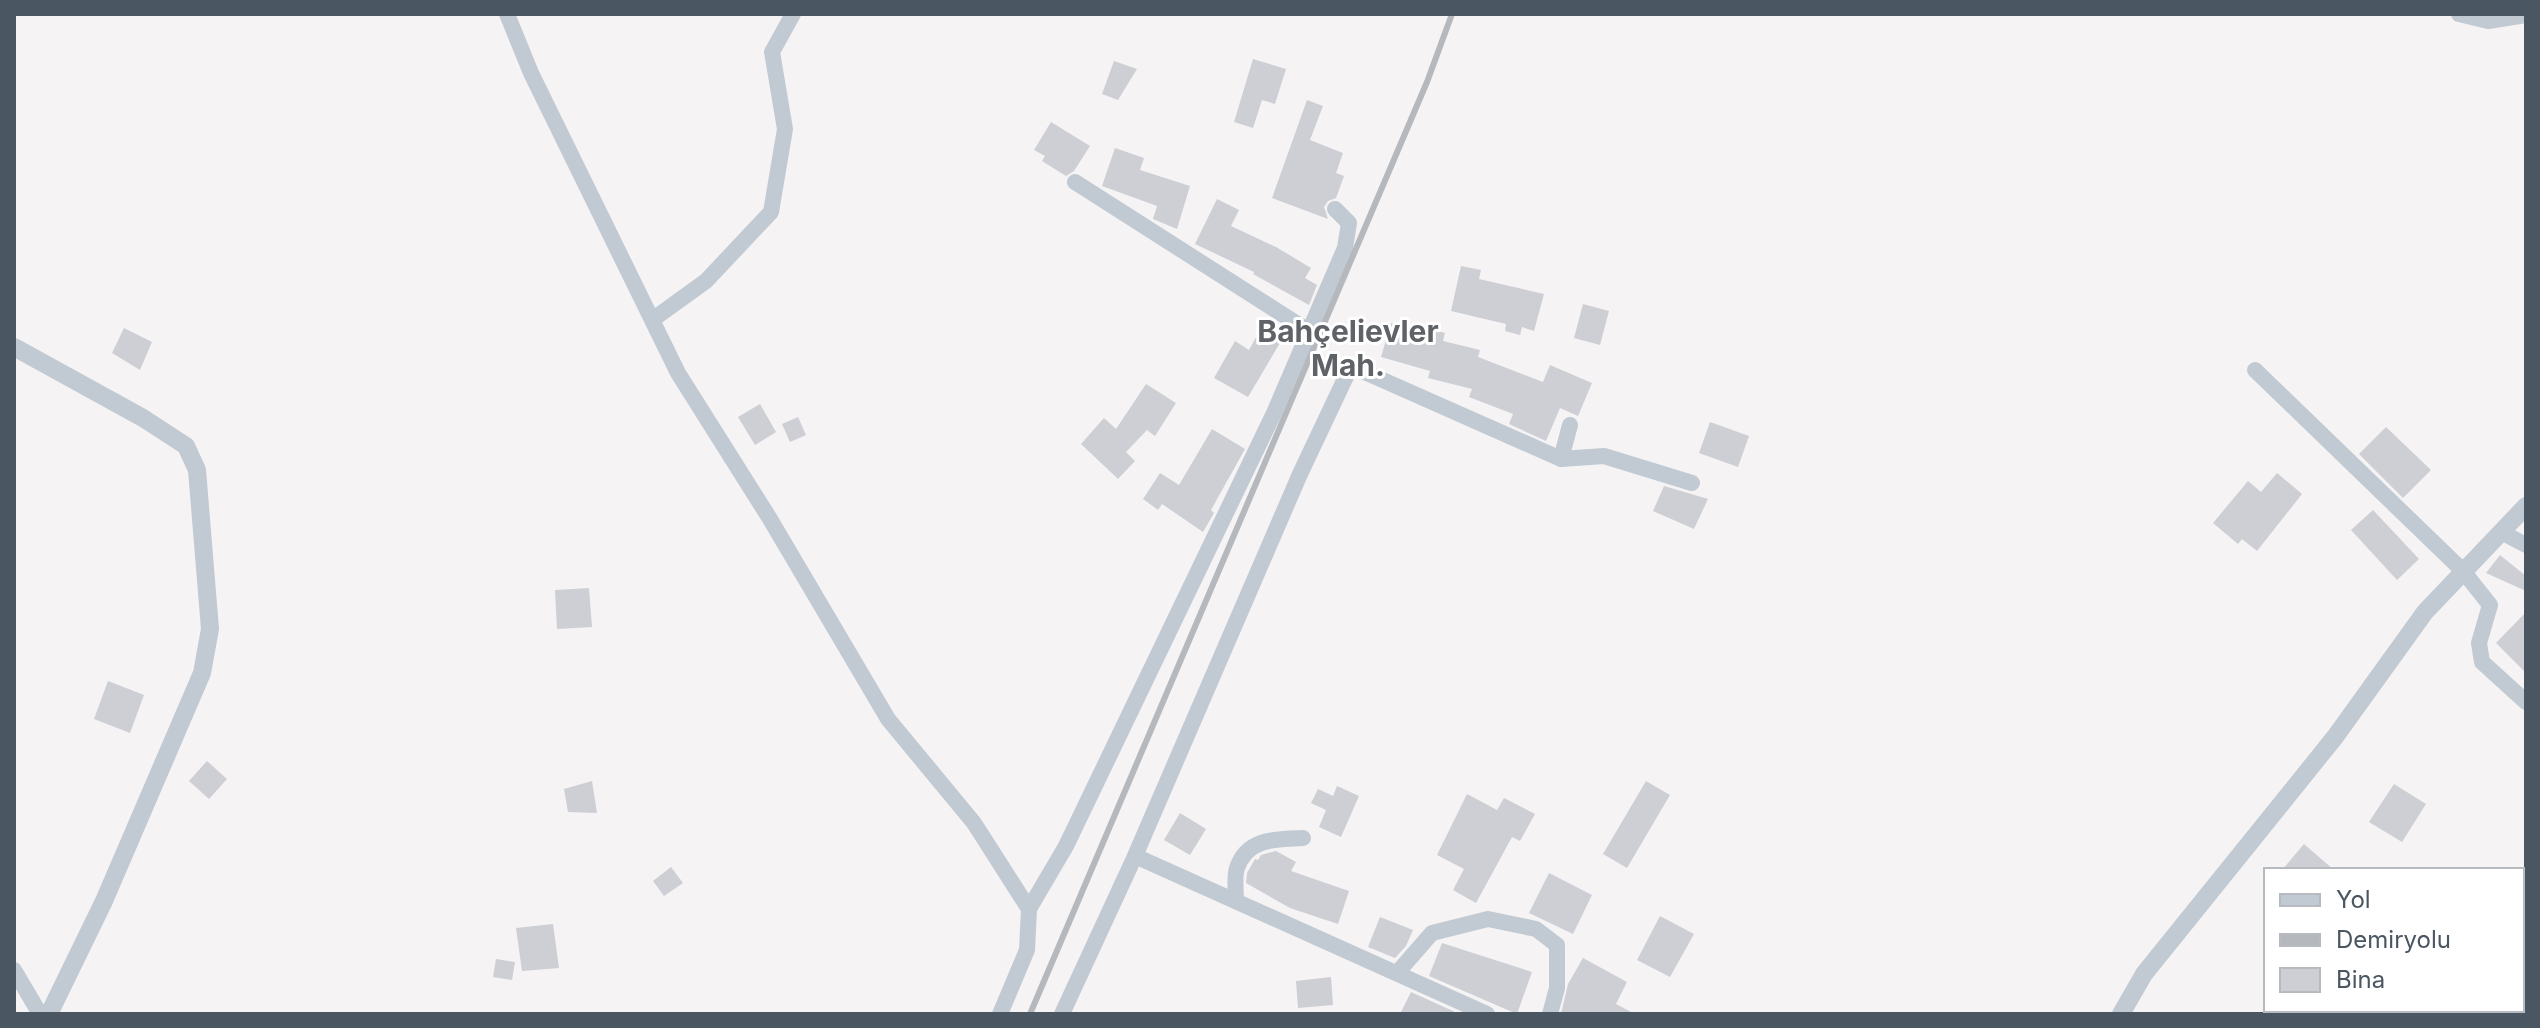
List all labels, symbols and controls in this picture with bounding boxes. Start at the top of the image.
district label: Bahçelievler Mah. [1257,313,1439,383]
legend [2264,868,2524,1012]
text: Yol [2336,885,2371,914]
text: Demiryolu [2336,925,2451,954]
text: Bina [2336,965,2385,994]

